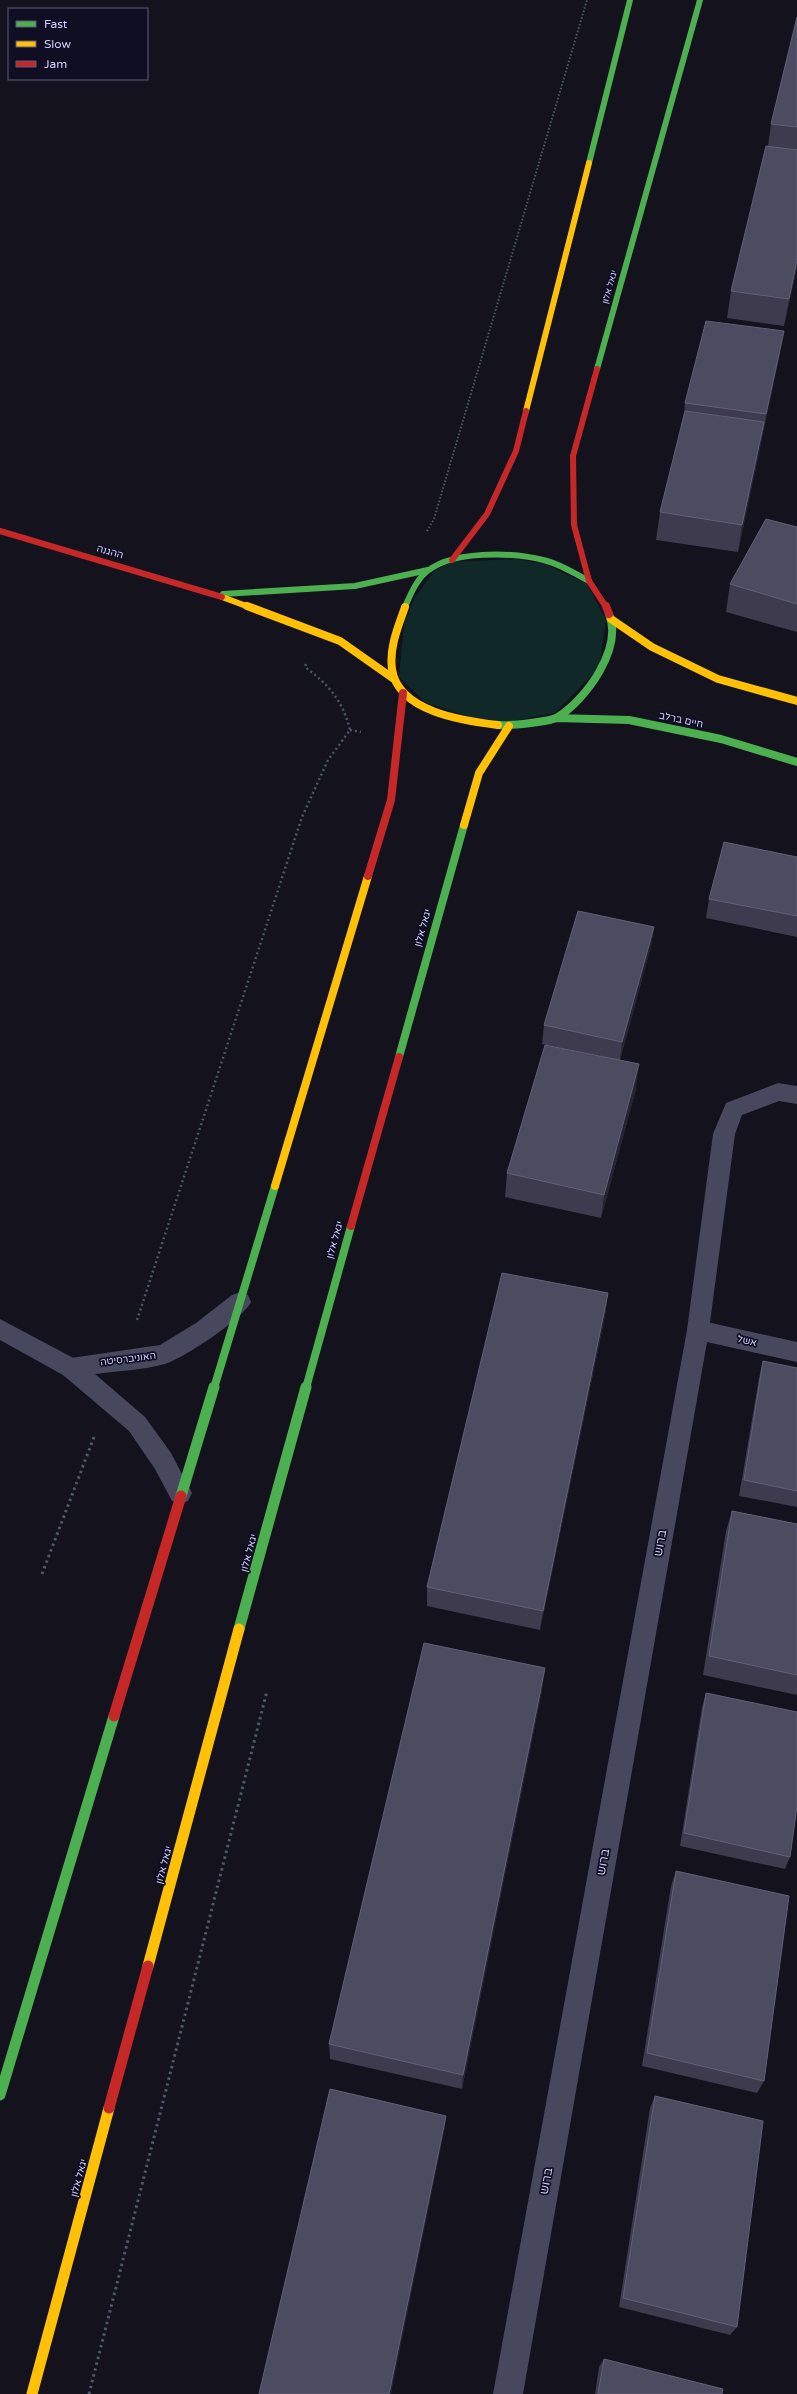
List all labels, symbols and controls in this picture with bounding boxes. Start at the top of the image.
legend [8,8,148,80]
text: Fast [44,17,68,31]
text: Slow [44,37,71,51]
text: Jam [44,57,67,71]
street label: יגאל אלון [600,269,620,305]
street label: ההגנה [95,542,125,562]
street label: חיים ברלב [658,709,704,731]
street label: יגאל אלון [412,908,434,948]
street label: יגאל אלון [324,1220,346,1260]
street label: אשל [736,1333,758,1349]
street label: האוניברסיטה [99,1350,157,1368]
street label: ברוש [651,1528,669,1558]
street label: יגאל אלון [238,1533,260,1573]
street label: יגאל אלון [153,1845,175,1885]
street label: ברוש [594,1847,612,1877]
street label: יגאל אלון [68,2158,90,2198]
street label: ברוש [537,2166,555,2196]

